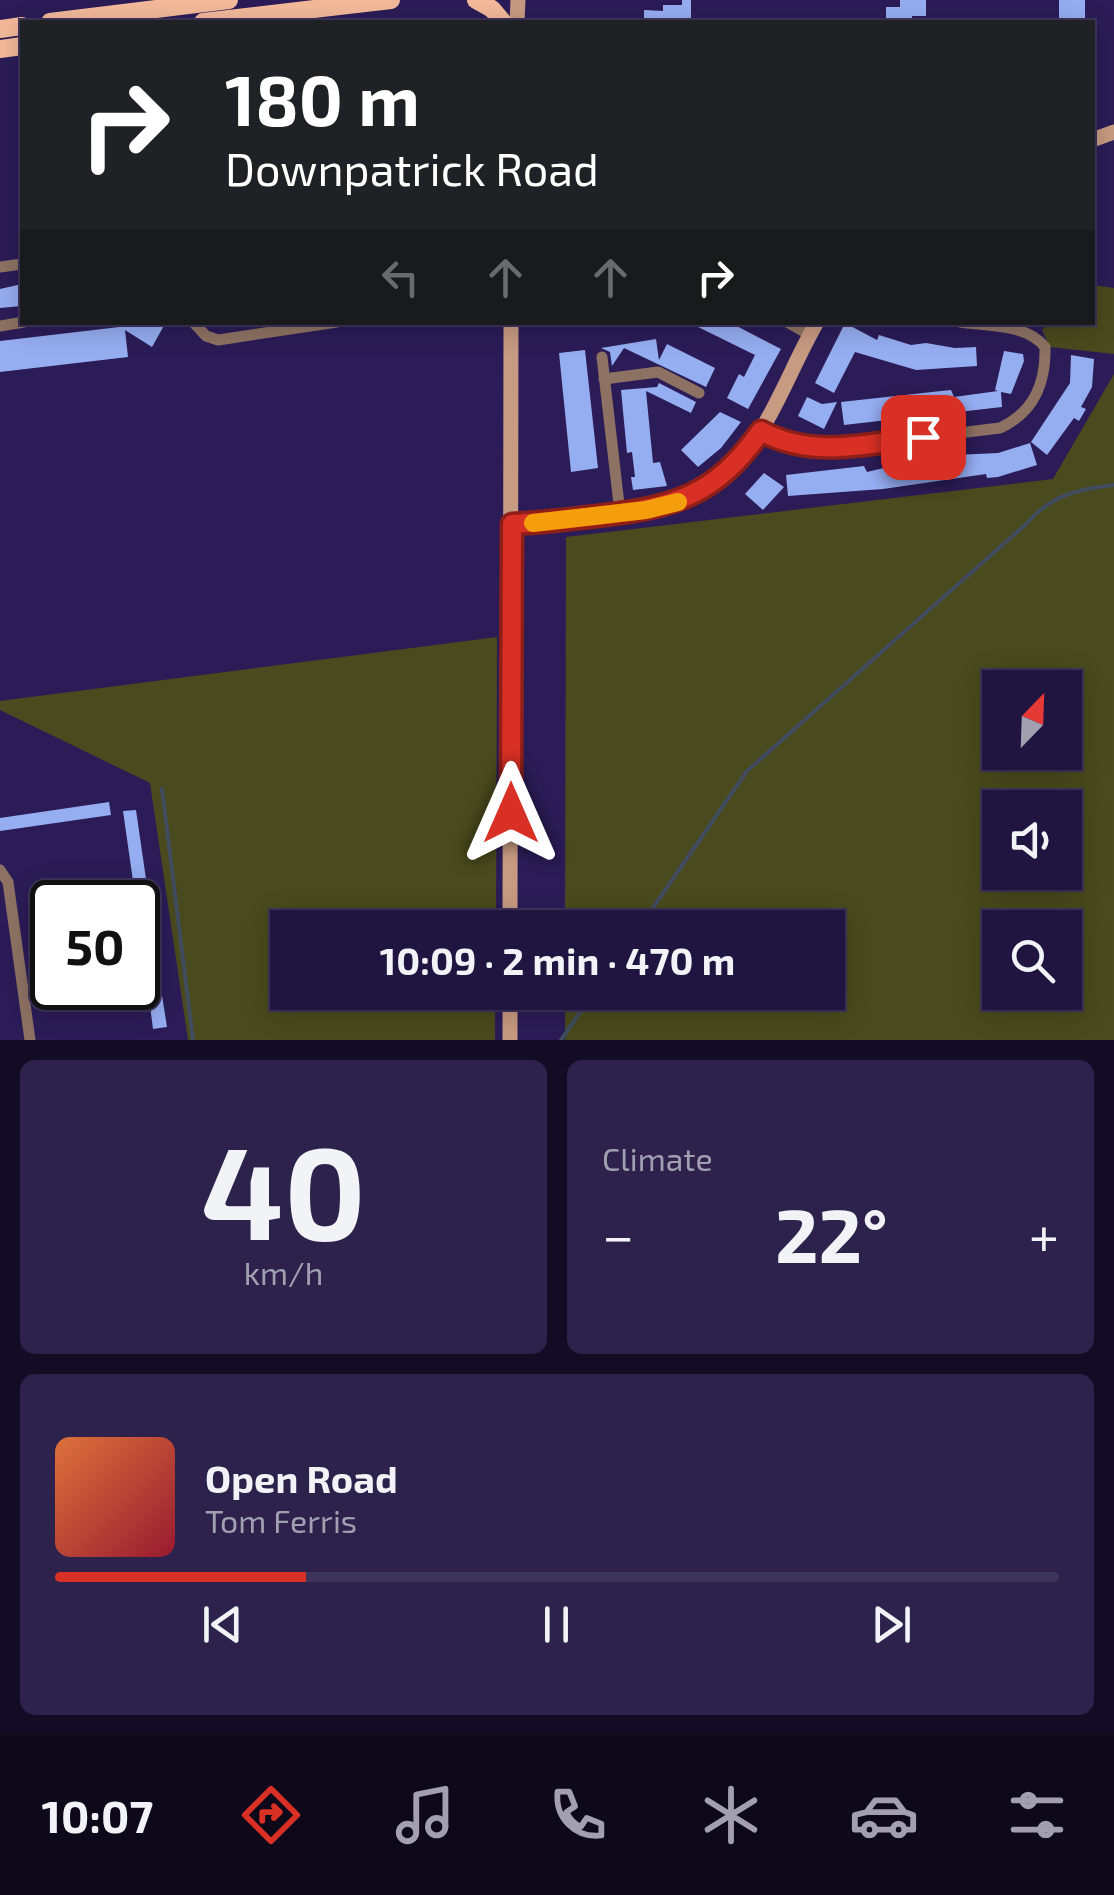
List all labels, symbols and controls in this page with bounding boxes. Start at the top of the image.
text: 180 m [225,56,420,140]
icon: right [60,60,190,190]
text: Downpatrick Road [225,141,599,195]
icon: left [373,250,428,305]
icon: ahead [478,250,533,305]
icon: ahead [583,250,638,305]
icon: right [688,250,743,305]
pin [881,395,966,480]
icon: arrive [896,410,951,465]
north arrow [982,670,1082,770]
map controls [982,670,1082,1010]
position arrow [459,761,563,865]
button: sound [982,790,1082,890]
speed limit sign: 50 [30,880,160,1010]
button: search [982,910,1082,1010]
text: 10:09 · 2 min · 470 m [380,937,735,983]
text: 40 [201,1110,366,1266]
text: Climate [602,1139,713,1177]
text: 22° [775,1188,888,1278]
text: − [602,1201,634,1267]
text: + [1029,1201,1059,1267]
text: km/h [244,1253,323,1291]
text: Open Road [205,1455,398,1501]
text: Tom Ferris [205,1501,357,1539]
icon: previous [195,1597,250,1652]
icon: pause [529,1597,584,1652]
icon: next [864,1597,919,1652]
icon: directions [236,1780,306,1850]
icon: music [390,1780,460,1850]
icon: phone [543,1780,613,1850]
icon: climate [696,1780,766,1850]
icon: car [849,1780,919,1850]
icon: filters [1002,1780,1072,1850]
text: 10:07 [42,1788,153,1842]

